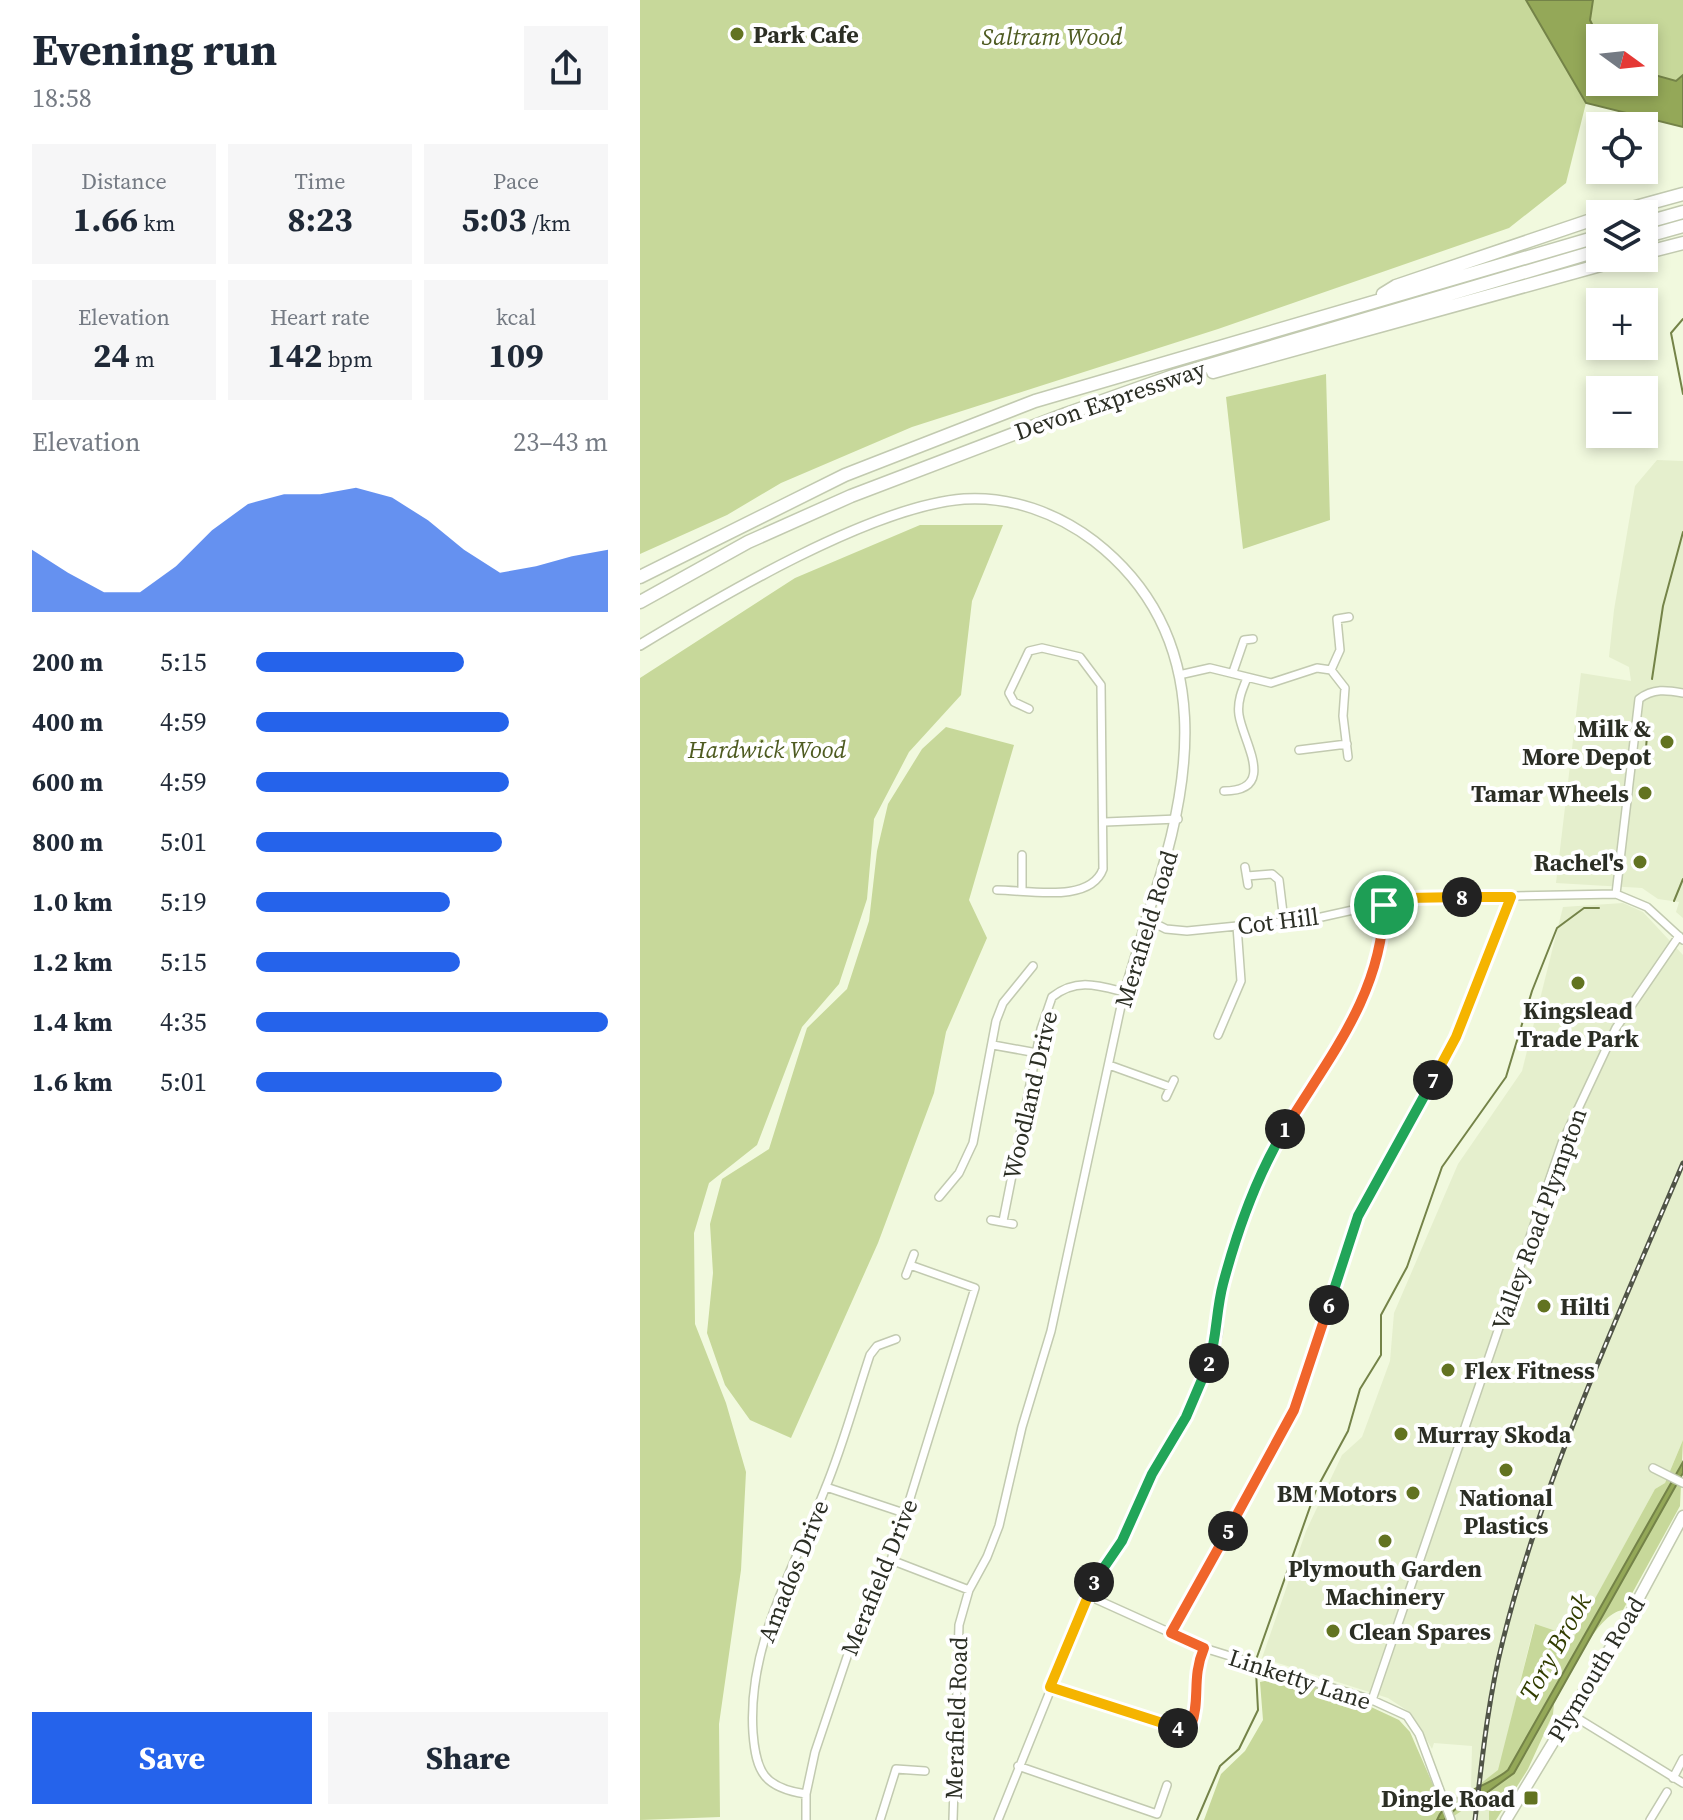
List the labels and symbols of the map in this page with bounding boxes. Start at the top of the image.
place label: Park Cafe [753,18,859,51]
park label: Saltram Wood [981,20,1123,53]
north arrow [1586,24,1658,96]
marker: Park Cafe [728,25,746,43]
street label: Devon Expressway [1010,352,1210,448]
place label: Milk & More Depot [1522,712,1651,773]
park label: Hardwick Wood [687,733,847,766]
marker: Milk & More Depot [1658,733,1676,751]
place label: Tamar Wheels [1471,777,1629,810]
marker: Tamar Wheels [1636,784,1654,802]
street label: Merafield Road [1106,846,1186,1012]
place label: Rachel's [1534,846,1624,879]
marker: Rachel's [1631,853,1649,871]
pin [1350,871,1418,939]
pin: 8 [1442,877,1482,917]
street label: Cot Hill [1235,900,1321,942]
marker: Kingslead Trade Park [1569,974,1587,992]
place label: Kingslead Trade Park [1517,994,1639,1055]
street label: Woodland Drive [995,1008,1065,1182]
pin: 7 [1413,1060,1453,1100]
street label: Valley Road Plympton [1483,1103,1595,1335]
pin: 1 [1265,1109,1305,1149]
pin: 6 [1309,1285,1349,1325]
place label: Hilti [1560,1290,1610,1323]
marker: Hilti [1535,1297,1553,1315]
pin: 2 [1189,1343,1229,1383]
place label: Flex Fitness [1464,1354,1595,1387]
marker: Flex Fitness [1439,1361,1457,1379]
place label: Murray Skoda [1417,1418,1572,1451]
marker: Murray Skoda [1392,1425,1410,1443]
marker: National Plastics [1497,1461,1515,1479]
place label: BM Motors [1277,1477,1397,1510]
place label: National Plastics [1459,1481,1553,1542]
marker: BM Motors [1404,1484,1422,1502]
street label: Merafield Drive [833,1494,925,1660]
street label: Amados Drive [750,1495,836,1647]
pin: 5 [1208,1511,1248,1551]
marker: Plymouth Garden Machinery [1376,1532,1394,1550]
place label: Plymouth Garden Machinery [1288,1552,1482,1613]
pin: 3 [1074,1562,1114,1602]
water label: Tory Brook [1511,1586,1600,1707]
street label: Plymouth Road [1540,1590,1653,1748]
place label: Clean Spares [1349,1615,1491,1648]
marker: Clean Spares [1324,1622,1342,1640]
street label: Merafield Road [937,1636,975,1800]
street label: Linketty Lane [1225,1640,1375,1718]
pin: 4 [1158,1708,1198,1748]
place label: Dingle Road [1381,1782,1515,1815]
marker: Dingle Road [1522,1789,1540,1807]

